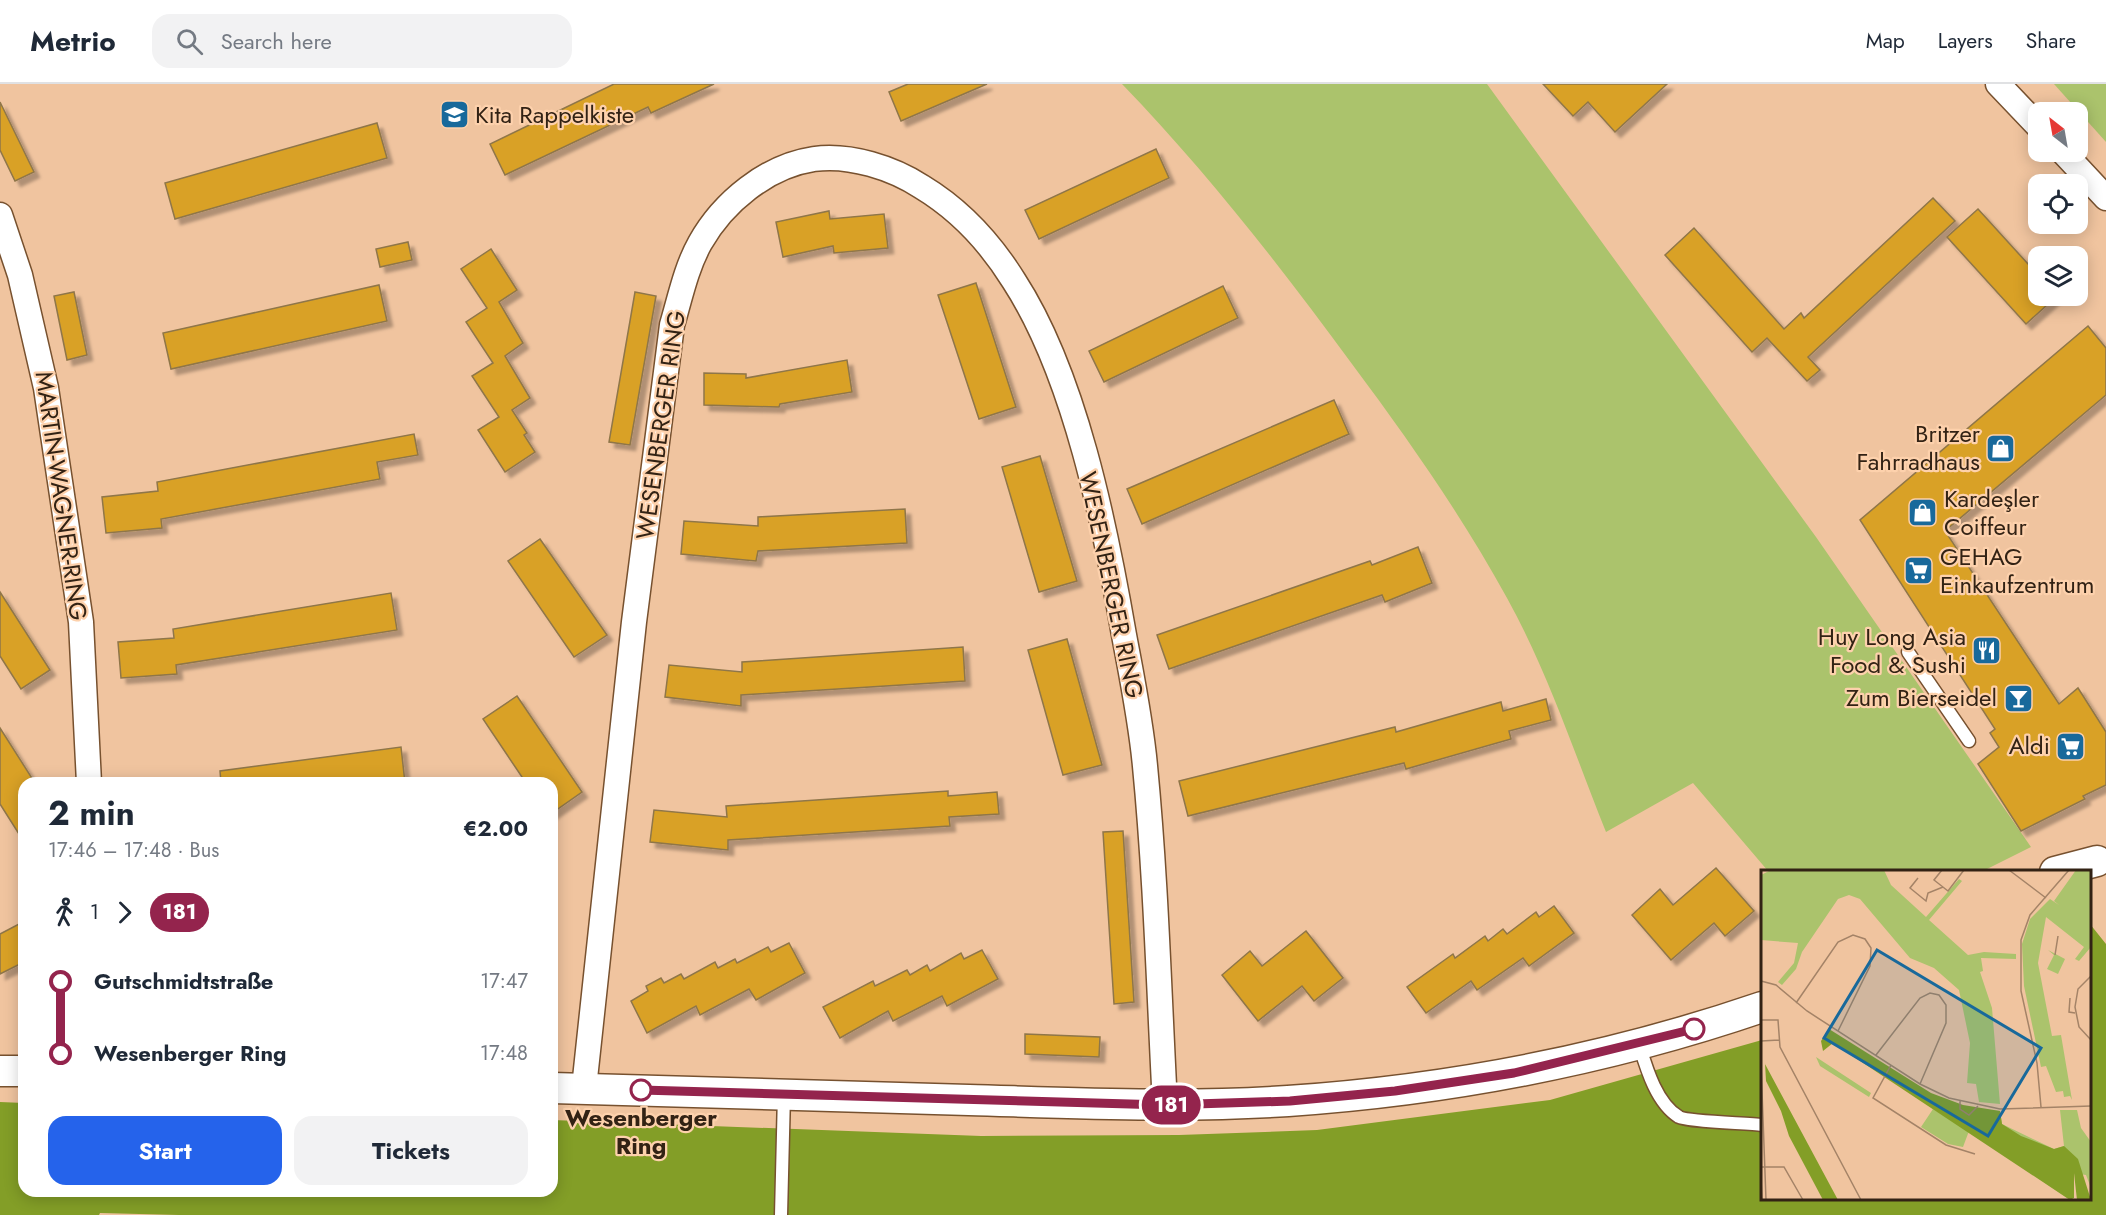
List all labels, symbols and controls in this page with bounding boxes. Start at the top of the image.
search box [152,14,572,68]
text: Metrio [30,21,116,62]
icon: search [173,25,206,58]
text: Search here [221,25,332,57]
text: Map [1866,26,1905,56]
text: Layers [1938,26,1993,56]
text: Share [2026,26,2076,56]
place label: Kita Rappelkiste [475,97,634,132]
school or university icon: Kita Rappelkiste [438,99,470,131]
north arrow [2028,102,2088,162]
map controls [2028,102,2088,306]
button: locate [2028,174,2088,234]
button: layers [2028,246,2088,306]
street label: WESENBERGER RING [627,308,694,542]
street label: MARTIN-WAGNER-RING [27,369,96,623]
place label: Britzer Fahrradhaus [1856,416,1981,479]
shop icon: Britzer Fahrradhaus [1985,432,2017,464]
street label: WESENBERGER RING [1070,468,1153,701]
place label: Kardeşler Coiffeur [1944,481,2040,544]
shop icon: Kardeşler Coiffeur [1907,497,1939,529]
place label: GEHAG Einkaufzentrum [1940,539,2095,602]
supermarket icon: GEHAG Einkaufzentrum [1903,555,1935,587]
place label: Huy Long Asia Food & Sushi [1818,619,1966,682]
restaurant icon: Huy Long Asia Food & Sushi [1971,635,2003,667]
place label: Zum Bierseidel [1846,680,1997,715]
bar icon: Zum Bierseidel [2002,682,2034,714]
place label: Aldi [2009,728,2050,763]
supermarket icon: Aldi [2055,730,2087,762]
text: 2 min [48,790,135,837]
text: €2.00 [463,812,528,844]
text: 17:46 – 17:48 · Bus [48,836,219,865]
inset map [1761,870,2091,1200]
icon: walk [48,896,81,929]
icon: forward [108,896,141,929]
text: 181 [162,897,197,927]
text: 1 [90,898,99,927]
text: Gutschmidtstraße [94,965,273,997]
text: 17:47 [480,967,528,996]
unlabelled marker [1683,1018,1705,1040]
text: Wesenberger Ring [94,1037,287,1069]
text: 17:48 [480,1039,528,1068]
marker: Wesenberger Ring [630,1079,652,1101]
line badge: 181 [1136,1086,1206,1124]
text: 181 [1154,1090,1188,1120]
place label: Wesenberger Ring [565,1100,717,1163]
button: Start [48,1116,282,1185]
button: Tickets [294,1116,528,1185]

